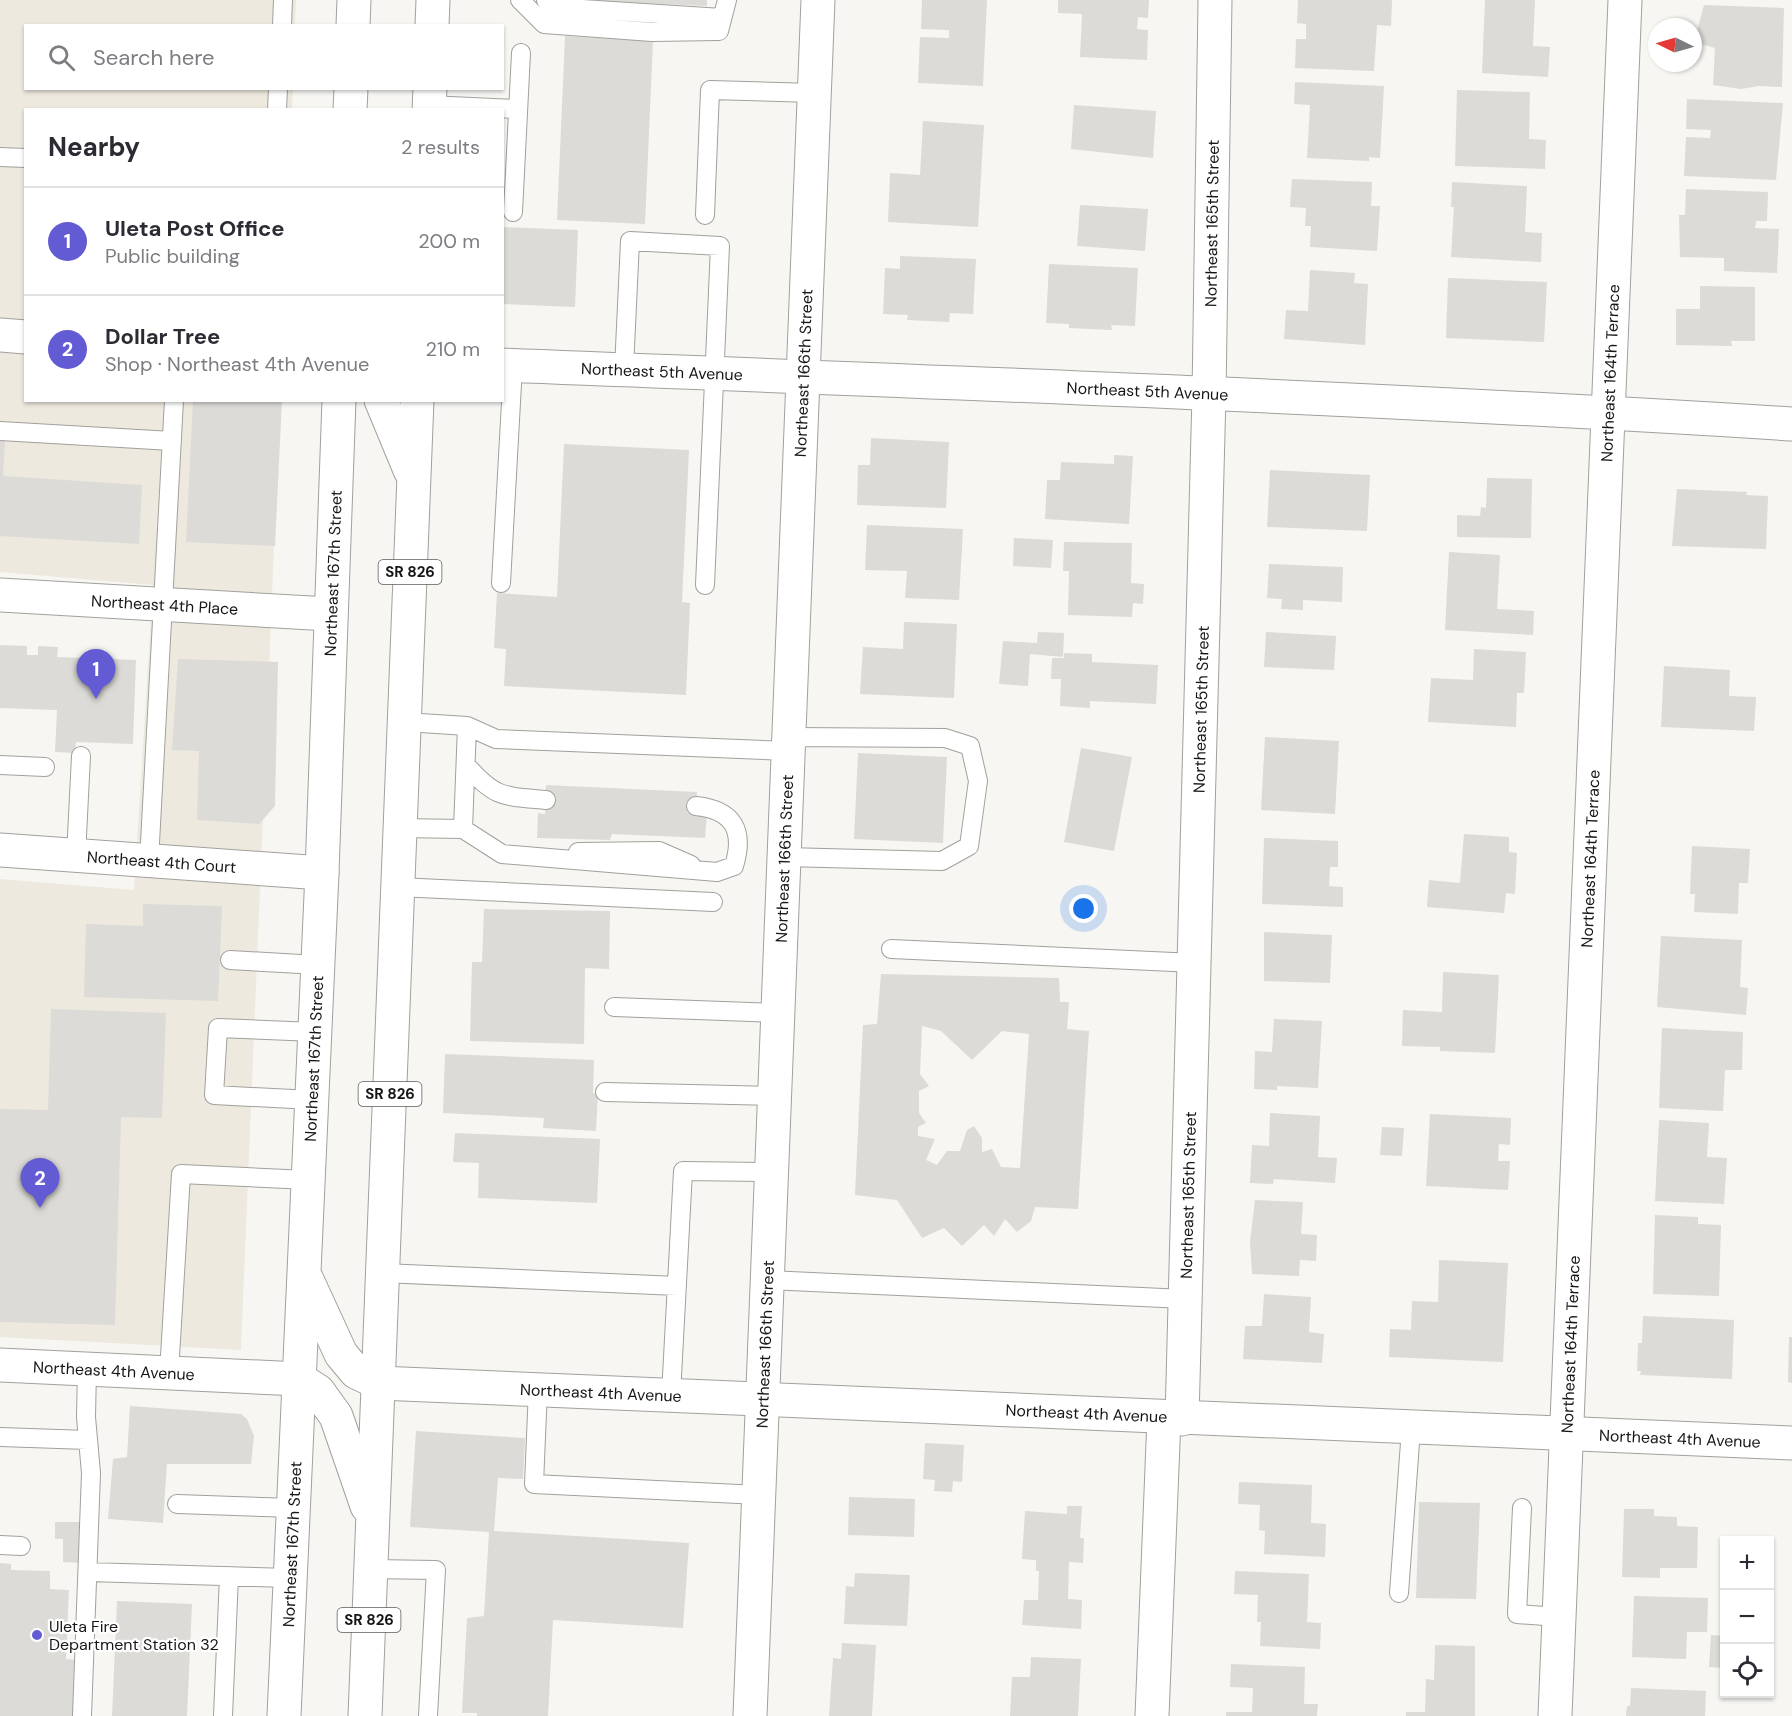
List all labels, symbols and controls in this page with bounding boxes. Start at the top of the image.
north arrow [1648,18,1702,72]
search box [24,24,504,90]
icon: search [45,41,78,74]
text: Search here [93,43,214,72]
text: Nearby [48,130,140,164]
text: 2 results [401,134,480,160]
street label: Northeast 165th Street [1200,139,1224,307]
text: Uleta Post Office [105,214,285,243]
text: 1 [64,228,71,254]
text: 200 m [418,228,480,254]
text: Public building [105,243,240,269]
street label: Northeast 164th Terrace [1596,284,1624,462]
street label: Northeast 166th Street [790,289,818,458]
text: Dollar Tree [105,322,220,351]
text: 2 [62,336,73,362]
text: 210 m [425,336,480,362]
text: Shop · Northeast 4th Avenue [105,351,369,377]
street label: Northeast 5th Avenue [581,358,743,385]
street label: Northeast 5th Avenue [1066,377,1229,405]
street label: Northeast 167th Street [320,490,347,657]
road number: SR 826 [378,560,442,584]
street label: Northeast 4th Place [91,590,239,620]
street label: Northeast 165th Street [1189,625,1214,793]
pin: 1 [76,650,116,699]
street label: Northeast 164th Terrace [1576,769,1605,948]
street label: Northeast 166th Street [771,774,798,943]
street label: Northeast 4th Court [86,846,237,878]
your location [1069,894,1098,923]
street label: Northeast 167th Street [300,975,328,1142]
road number: SR 826 [358,1082,422,1106]
street label: Northeast 165th Street [1176,1111,1201,1279]
pin: 2 [20,1158,60,1208]
street label: Northeast 164th Terrace [1557,1255,1585,1434]
street label: Northeast 166th Street [751,1260,779,1429]
street label: Northeast 4th Avenue [33,1357,195,1385]
street label: Northeast 4th Avenue [519,1379,682,1407]
street label: Northeast 4th Avenue [1005,1400,1168,1427]
street label: Northeast 4th Avenue [1598,1425,1761,1453]
street label: Northeast 167th Street [278,1461,306,1628]
map controls [1720,1536,1774,1698]
button: + [1720,1536,1774,1590]
button: − [1720,1590,1774,1644]
road number: SR 826 [338,1608,400,1632]
place label: Uleta Fire Department Station 32 [49,1616,219,1655]
marker: Uleta Fire Department Station 32 [30,1628,44,1642]
button: locate [1720,1644,1774,1698]

